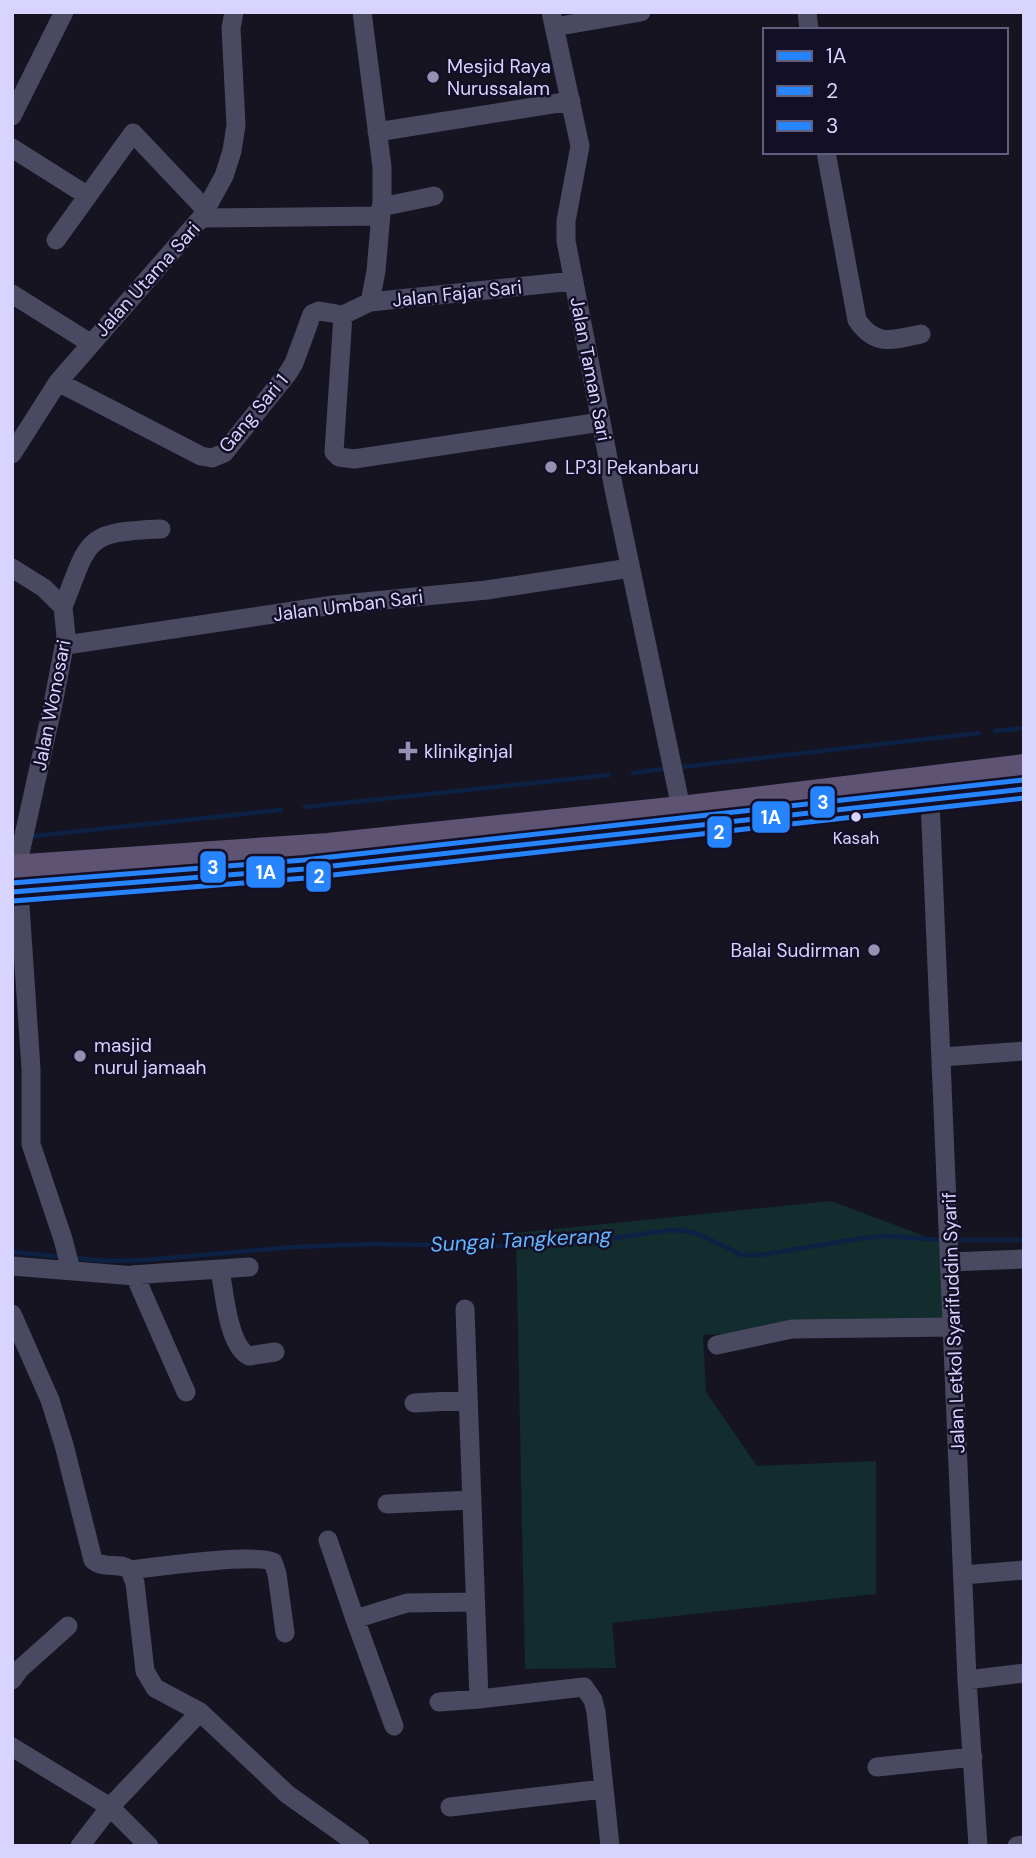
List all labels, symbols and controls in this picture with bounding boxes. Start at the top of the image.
legend [763,28,1008,154]
text: 1A [826,42,847,70]
place label: Mesjid Raya Nurussalam [447,54,551,101]
marker: Mesjid Raya Nurussalam [425,69,441,85]
text: 2 [826,77,838,105]
text: 3 [826,112,838,140]
street label: Jalan Utama Sari [89,217,205,342]
street label: Jalan Fajar Sari [391,274,523,313]
street label: Jalan Taman Sari [564,295,617,443]
street label: Gang Sari 1 [213,369,294,458]
place label: LP3I Pekanbaru [565,455,699,480]
marker: LP3I Pekanbaru [543,459,559,475]
street label: Jalan Umban Sari [272,584,424,627]
street label: Jalan Wonosari [27,638,76,773]
place label: klinikginjal [424,739,513,764]
marker: klinikginjal [398,741,418,761]
line badge: 3 [809,785,836,819]
text: 3 [817,790,829,815]
line badge: 1A [751,800,791,834]
text: 1A [761,805,782,830]
marker: Kasah [849,810,863,824]
line badge: 2 [706,815,733,849]
text: 2 [714,820,725,845]
place label: Kasah [833,827,879,849]
line badge: 3 [199,850,227,884]
text: 3 [207,855,219,880]
line badge: 1A [245,855,286,889]
text: 1A [256,860,277,885]
line badge: 2 [305,860,332,893]
text: 2 [314,864,325,889]
place label: Balai Sudirman [730,938,860,963]
marker: Balai Sudirman [866,942,882,958]
place label: masjid nurul jamaah [94,1033,206,1080]
marker: masjid nurul jamaah [72,1048,88,1064]
street label: Jalan Letkol Syarifuddin Syarif [936,1192,971,1454]
water label: Sungai Tangkerang [430,1221,613,1259]

